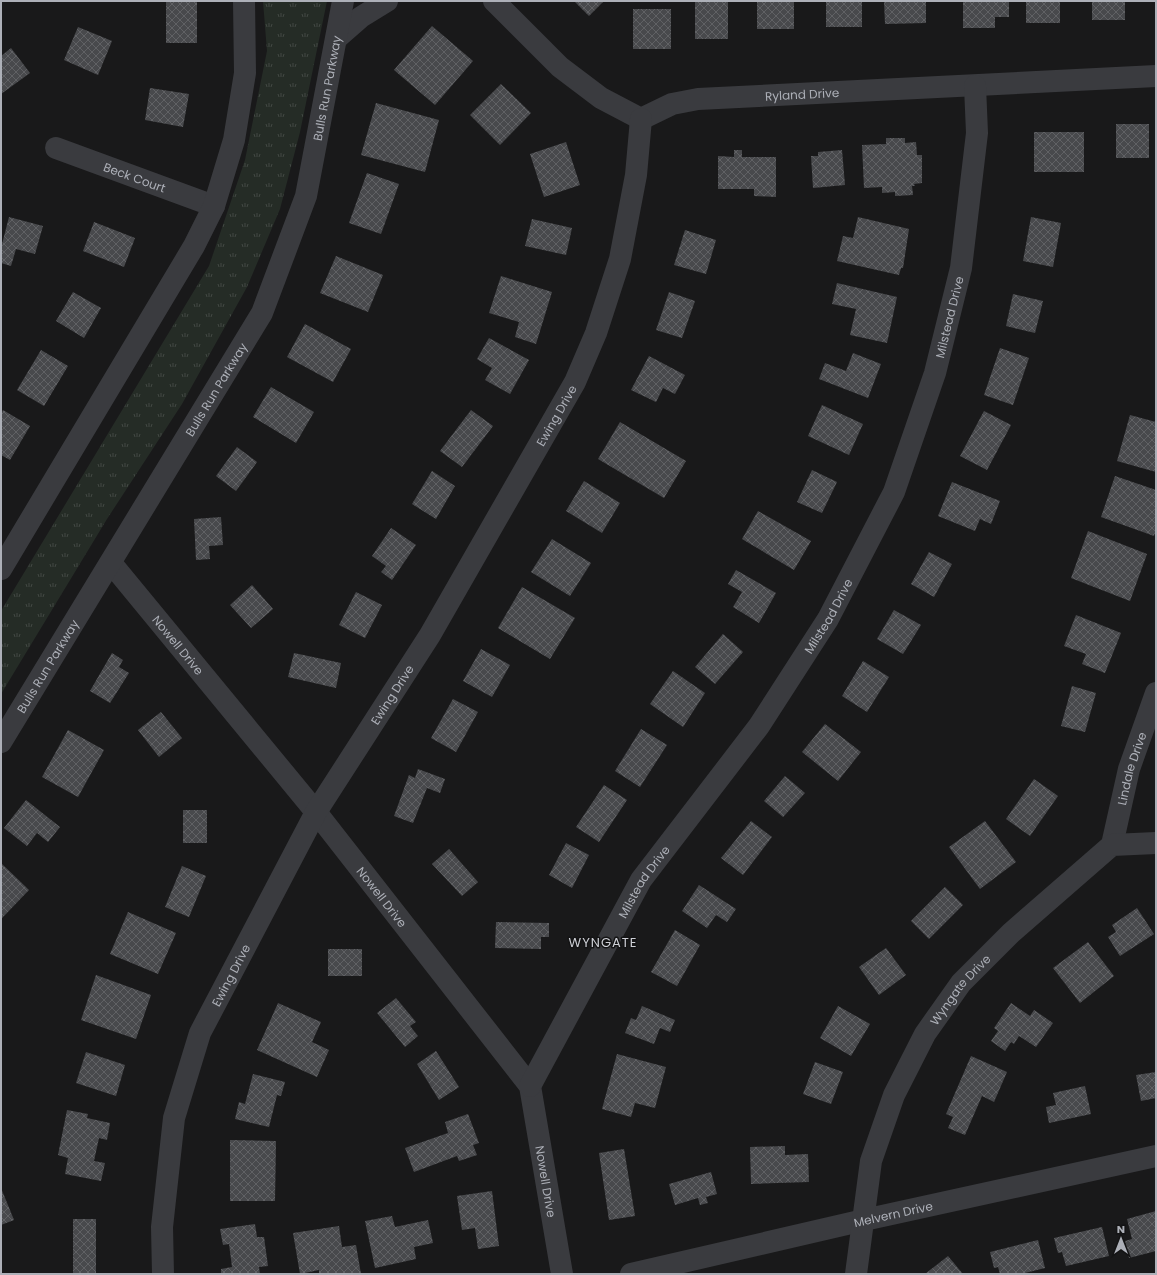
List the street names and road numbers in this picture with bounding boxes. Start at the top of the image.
street label: Bulls Run Parkway [308,34,345,142]
street label: Ryland Drive [765,83,840,104]
street label: Beck Court [101,158,168,196]
street label: Milstead Drive [931,274,967,360]
street label: Bulls Run Parkway [181,339,251,439]
street label: Ewing Drive [532,381,580,449]
street label: Milstead Drive [800,575,856,657]
street label: Nowell Drive [149,611,208,678]
street label: Bulls Run Parkway [12,616,82,716]
street label: Ewing Drive [366,661,417,728]
street label: Lindale Drive [1113,729,1150,807]
street label: Milstead Drive [614,842,673,921]
street label: Nowell Drive [353,863,411,931]
street label: Ewing Drive [207,941,254,1009]
street label: Wyngate Drive [925,950,994,1028]
street label: Nowell Drive [532,1144,561,1219]
street label: Melvern Drive [852,1197,934,1231]

